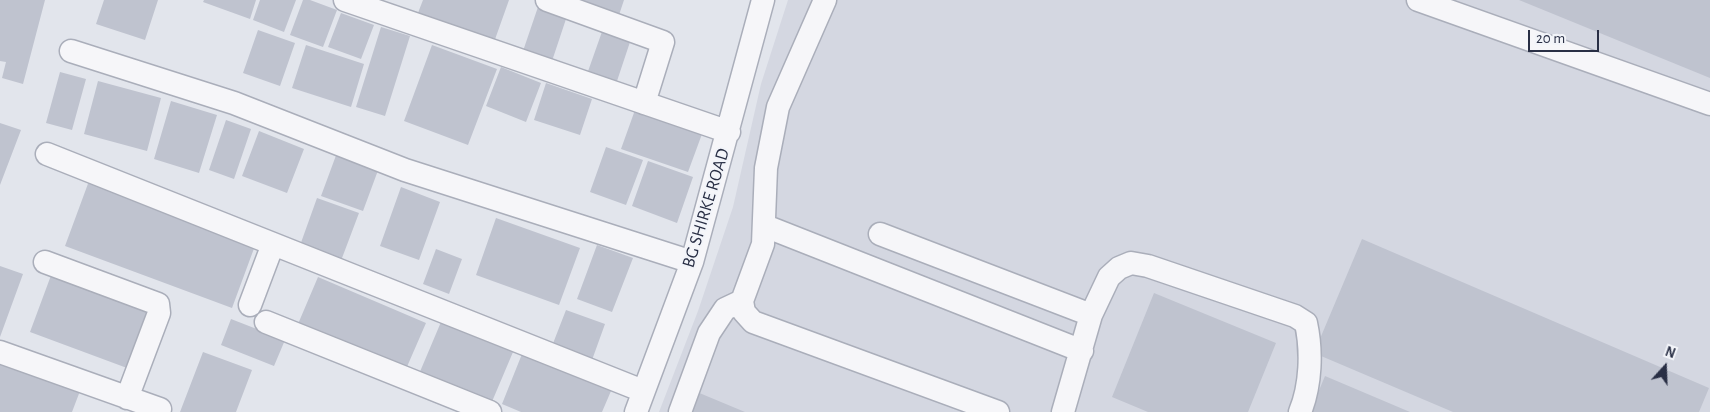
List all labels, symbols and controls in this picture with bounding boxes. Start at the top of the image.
scale bar [1530,20,1601,52]
text: 20 m [1536,31,1565,46]
street label: BG SHIRKE ROAD [678,146,734,270]
north arrow [1640,342,1690,392]
text: N [1663,345,1677,361]

